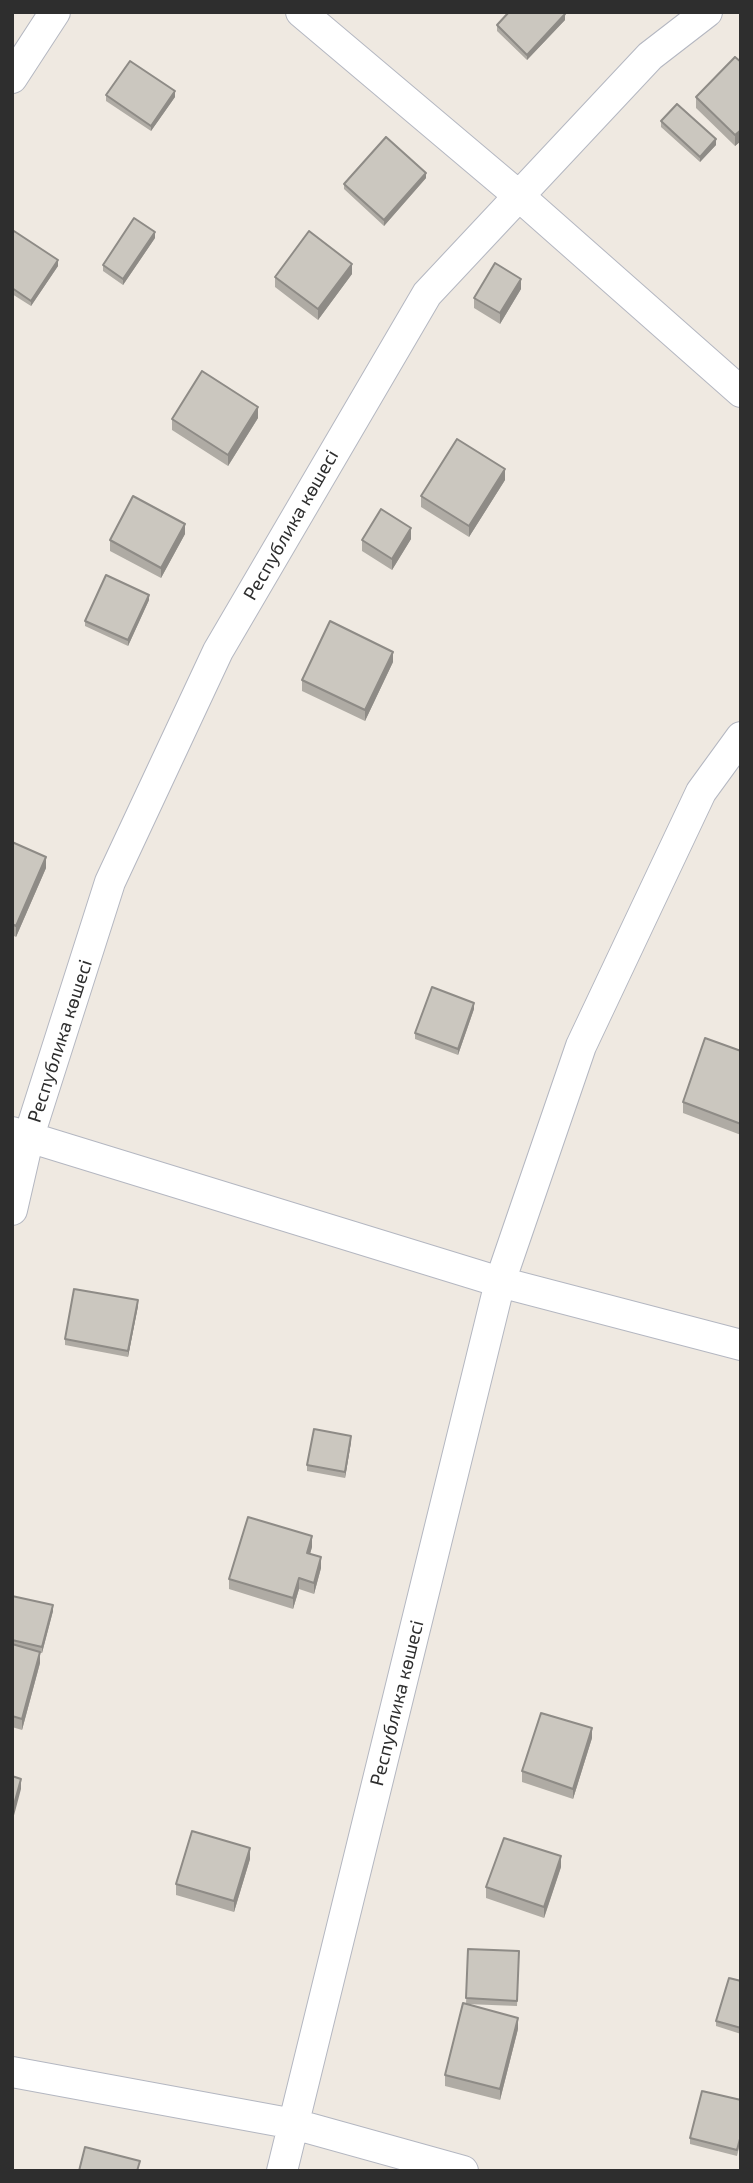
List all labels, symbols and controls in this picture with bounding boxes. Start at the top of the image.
street label: Республика көшесі [239,446,343,604]
street label: Республика көшесі [23,957,97,1125]
street label: Республика көшесі [365,1618,429,1788]

